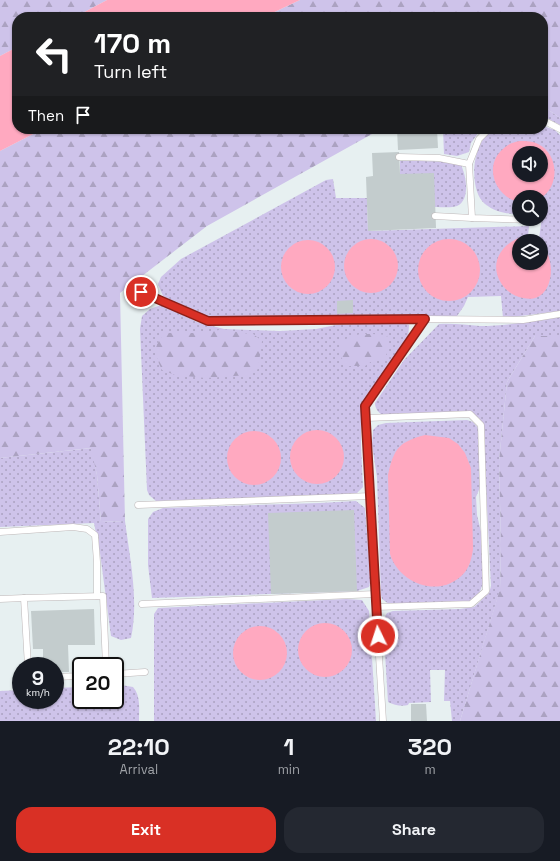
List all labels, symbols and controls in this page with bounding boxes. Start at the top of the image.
text: 170 m [94,25,171,61]
icon: left [28,28,80,80]
text: Turn left [94,60,167,83]
icon: arrive [72,104,94,126]
text: Then [28,106,64,125]
map controls [512,146,548,270]
button: sound [512,146,548,182]
button: search [512,190,548,226]
button: layers [512,234,548,270]
pin [124,275,158,309]
icon: arrive [130,281,152,303]
position arrow [357,615,399,657]
speed limit sign: 20 [72,657,124,709]
text: 9 [32,665,44,691]
text: km/h [26,686,50,699]
text: 22:10 [108,731,170,762]
text: 1 [283,731,294,762]
text: 320 [408,731,452,762]
text: Arrival [119,761,158,778]
text: min [278,761,300,778]
text: m [424,761,436,778]
button: Exit [16,807,276,853]
button: Share [284,807,544,853]

